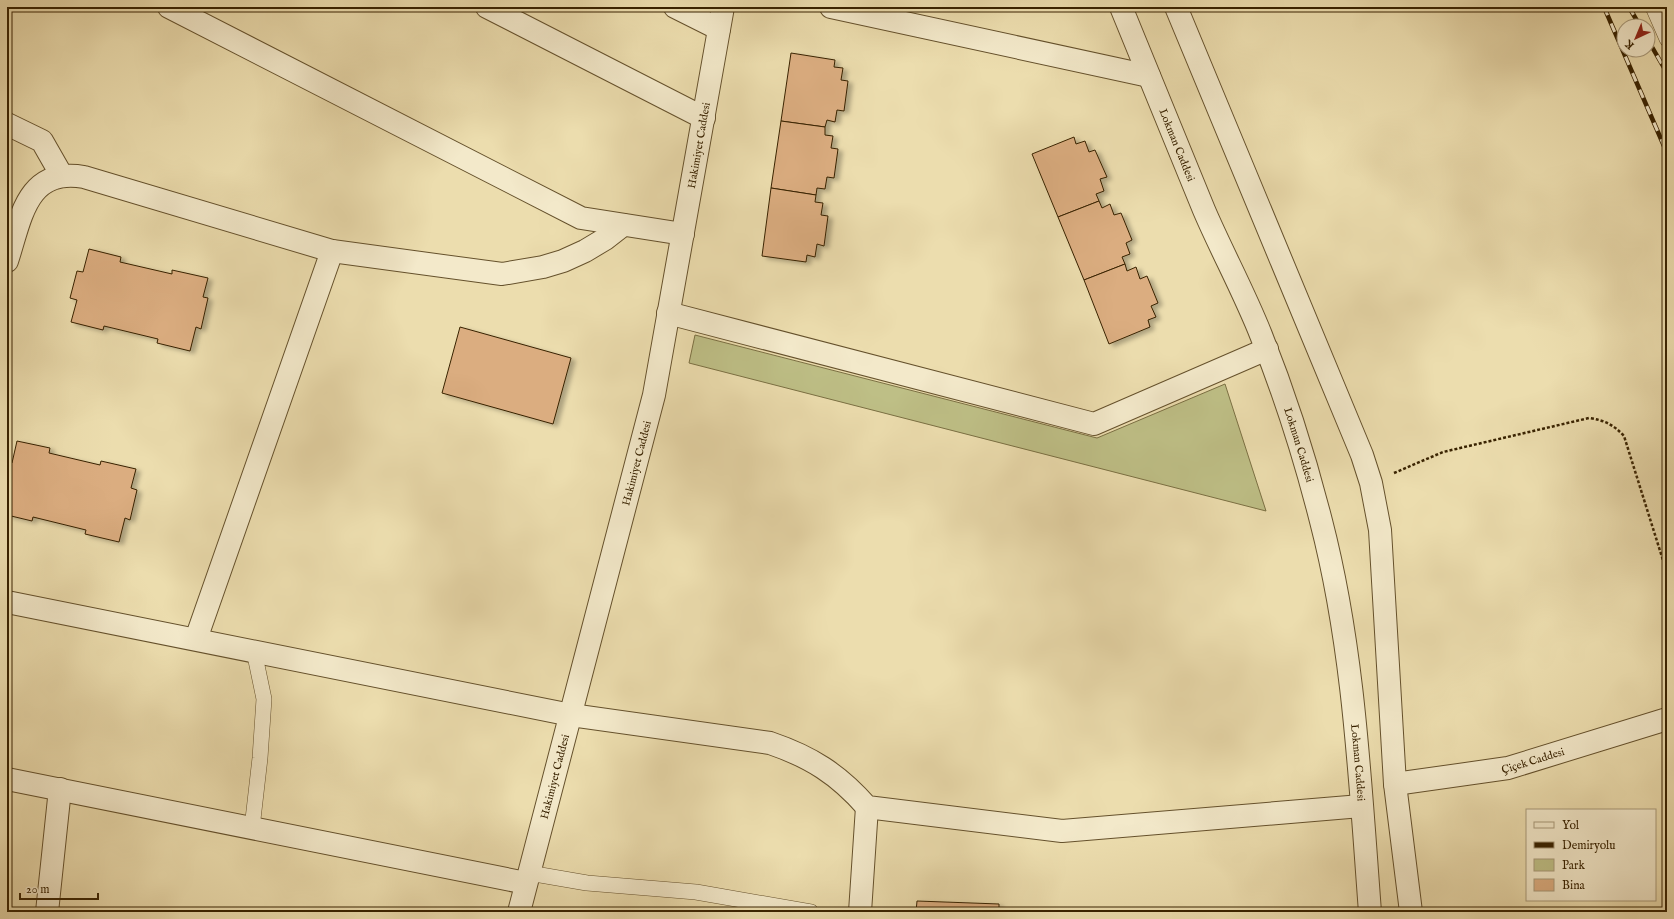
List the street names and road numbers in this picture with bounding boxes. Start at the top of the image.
street label: Hakimiyet Caddesi [685,101,714,190]
street label: Lokman Caddesi [1155,107,1198,184]
street label: Lokman Caddesi [1280,406,1316,484]
street label: Hakimiyet Caddesi [619,419,655,507]
street label: Lokman Caddesi [1347,723,1368,802]
street label: Hakimiyet Caddesi [538,733,573,821]
street label: Çiçek Caddesi [1501,745,1566,777]

